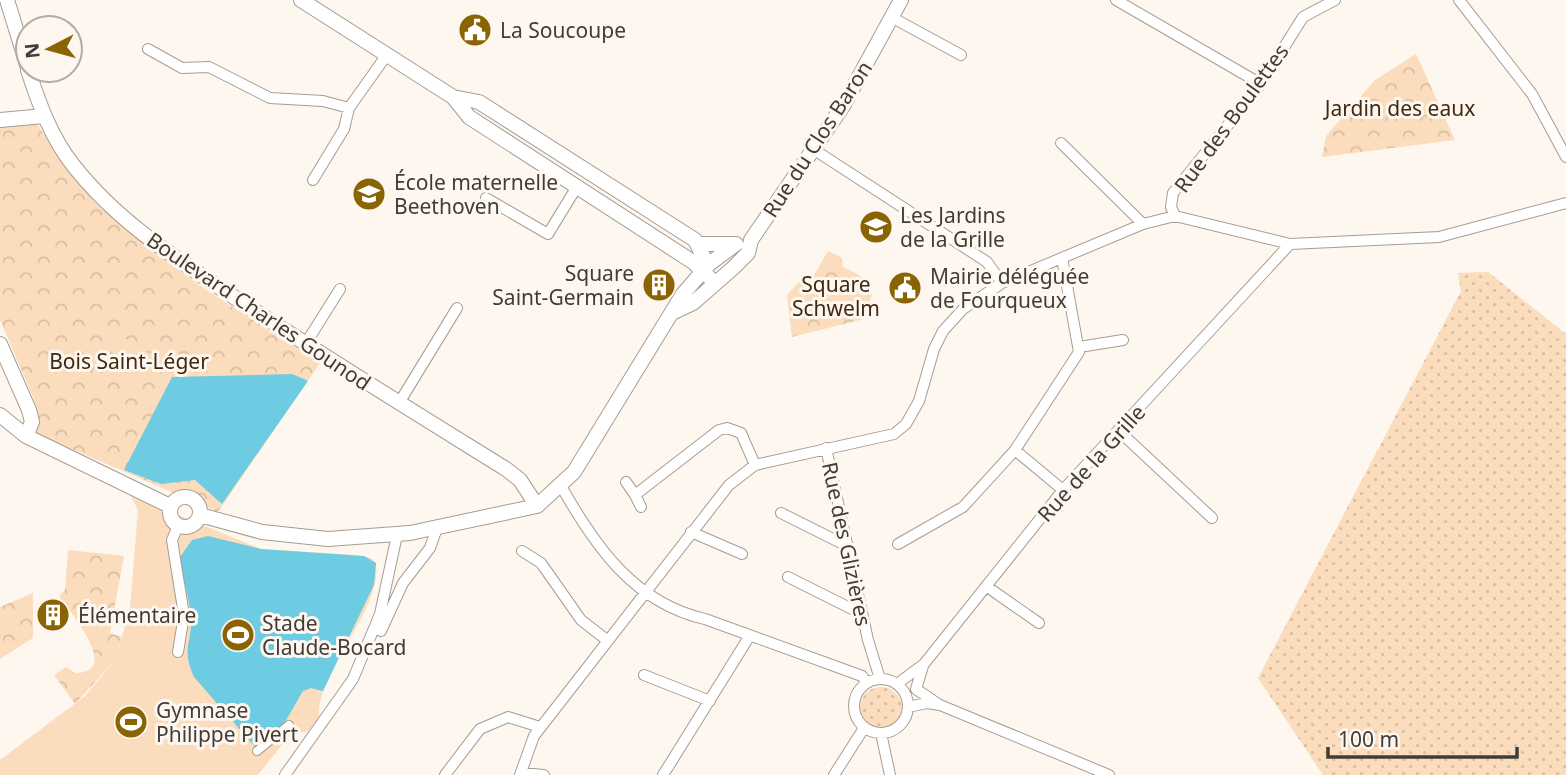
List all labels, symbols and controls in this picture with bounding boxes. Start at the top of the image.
public building icon: La Soucoupe [456,11,494,49]
north arrow [14,14,84,84]
place label: La Soucoupe [500,16,626,44]
street label: Rue des Boulettes [1168,38,1294,198]
text: N [18,42,46,60]
street label: Rue du Clos Baron [756,55,878,223]
park label: Jardin des eaux [1323,94,1475,122]
place label: École maternelle Beethoven [394,168,558,220]
school or university icon: École maternelle Beethoven [350,175,388,213]
place label: Les Jardins de la Grille [900,201,1006,253]
school or university icon: Les Jardins de la Grille [857,208,895,246]
street label: Boulevard Charles Gounod [142,225,376,397]
place label: Square Saint-Germain [492,259,634,311]
place label: Mairie déléguée de Fourqueux [930,262,1089,314]
building icon: Square Saint-Germain [640,266,678,304]
public building icon: Mairie déléguée de Fourqueux [886,269,924,307]
park label: Square Schwelm [792,270,880,322]
park label: Bois Saint-Léger [49,347,209,375]
street label: Rue de la Grille [1031,399,1151,527]
street label: Rue des Glizières [816,459,878,629]
building icon: Élémentaire [34,596,72,634]
place label: Élémentaire [78,601,196,629]
place label: Stade Claude-Bocard [262,609,406,661]
sports icon: Stade Claude-Bocard [219,616,257,654]
place label: Gymnase Philippe Pivert [156,696,298,748]
sports icon: Gymnase Philippe Pivert [112,703,150,741]
scale bar [1328,716,1517,760]
text: 100 m [1338,725,1399,753]

